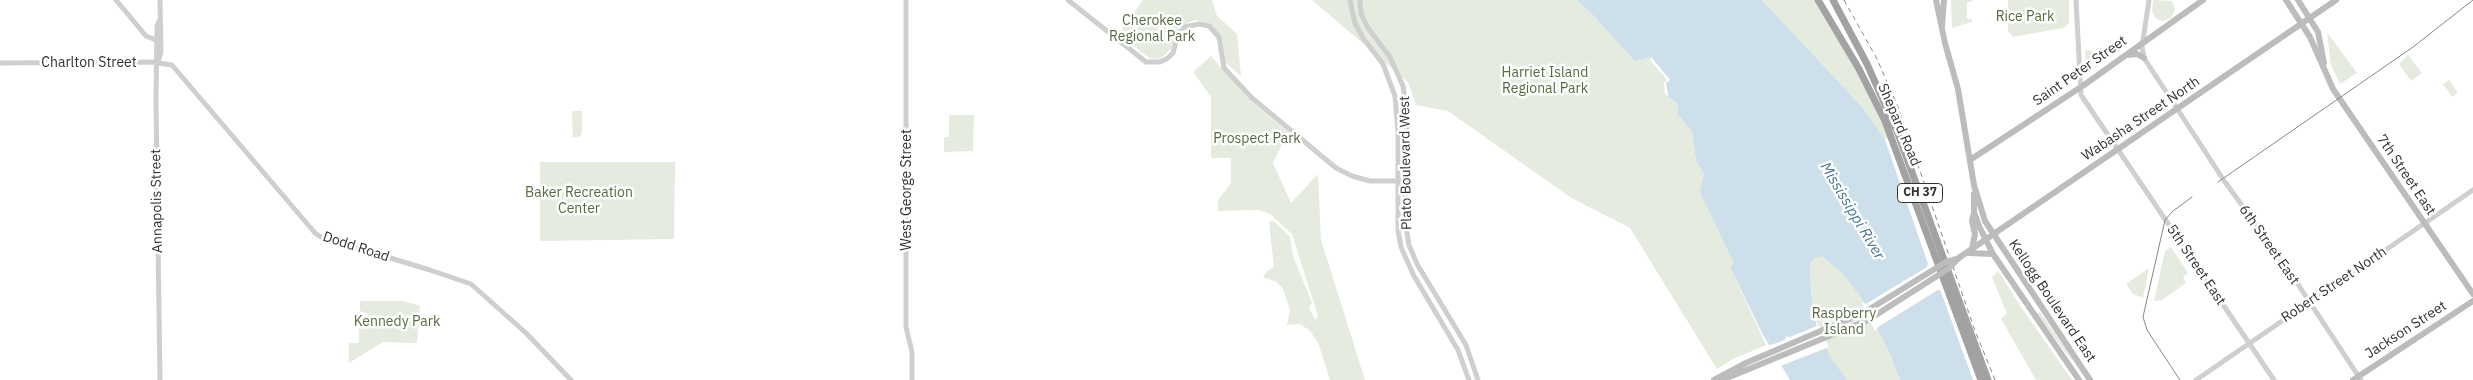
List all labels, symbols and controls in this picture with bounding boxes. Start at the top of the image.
park label: Rice Park [1996,9,2054,25]
park label: Cherokee Regional Park [1109,13,1195,46]
street label: Saint Peter Street [2030,32,2130,110]
street label: Charlton Street [41,55,137,71]
park label: Harriet Island Regional Park [1502,65,1588,98]
street label: Wabasha Street North [2079,73,2203,165]
street label: Shepard Road [1874,81,1924,169]
street label: Plato Boulevard West [1396,96,1416,230]
street label: West George Street [899,129,915,251]
park label: Prospect Park [1213,131,1301,147]
street label: 7th Street East [2373,132,2439,218]
street label: Annapolis Street [148,149,166,253]
water label: Mississippi River [1816,159,1888,263]
road number: CH 37 [1898,184,1942,202]
park label: Baker Recreation Center [525,185,633,218]
street label: 6th Street East [2235,202,2303,288]
street label: 5th Street East [2163,222,2229,308]
street label: Dodd Road [321,228,391,266]
street label: Kellogg Boulevard East [2005,237,2099,365]
street label: Robert Street North [2278,244,2390,326]
street label: Jackson Street [2362,298,2450,362]
park label: Raspberry Island [1812,306,1876,338]
park label: Kennedy Park [354,314,440,330]

